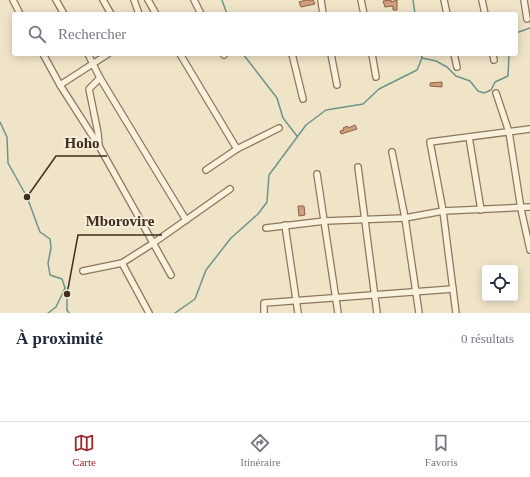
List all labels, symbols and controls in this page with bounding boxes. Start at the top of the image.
search box [12,12,518,56]
icon: search [26,23,48,45]
text: Rechercher [58,26,126,42]
callout: Hoho [56,129,107,156]
text: Hoho [64,135,100,151]
callout: Mborovire [78,208,162,235]
text: Mborovire [86,213,155,229]
map controls [482,265,518,301]
button: locate [482,265,518,301]
text: À proximité [16,329,103,348]
text: 0 résultats [461,331,514,346]
tab: Carte [72,432,96,468]
tab: Itinéraire [240,432,281,468]
tab: Favoris [425,432,458,468]

